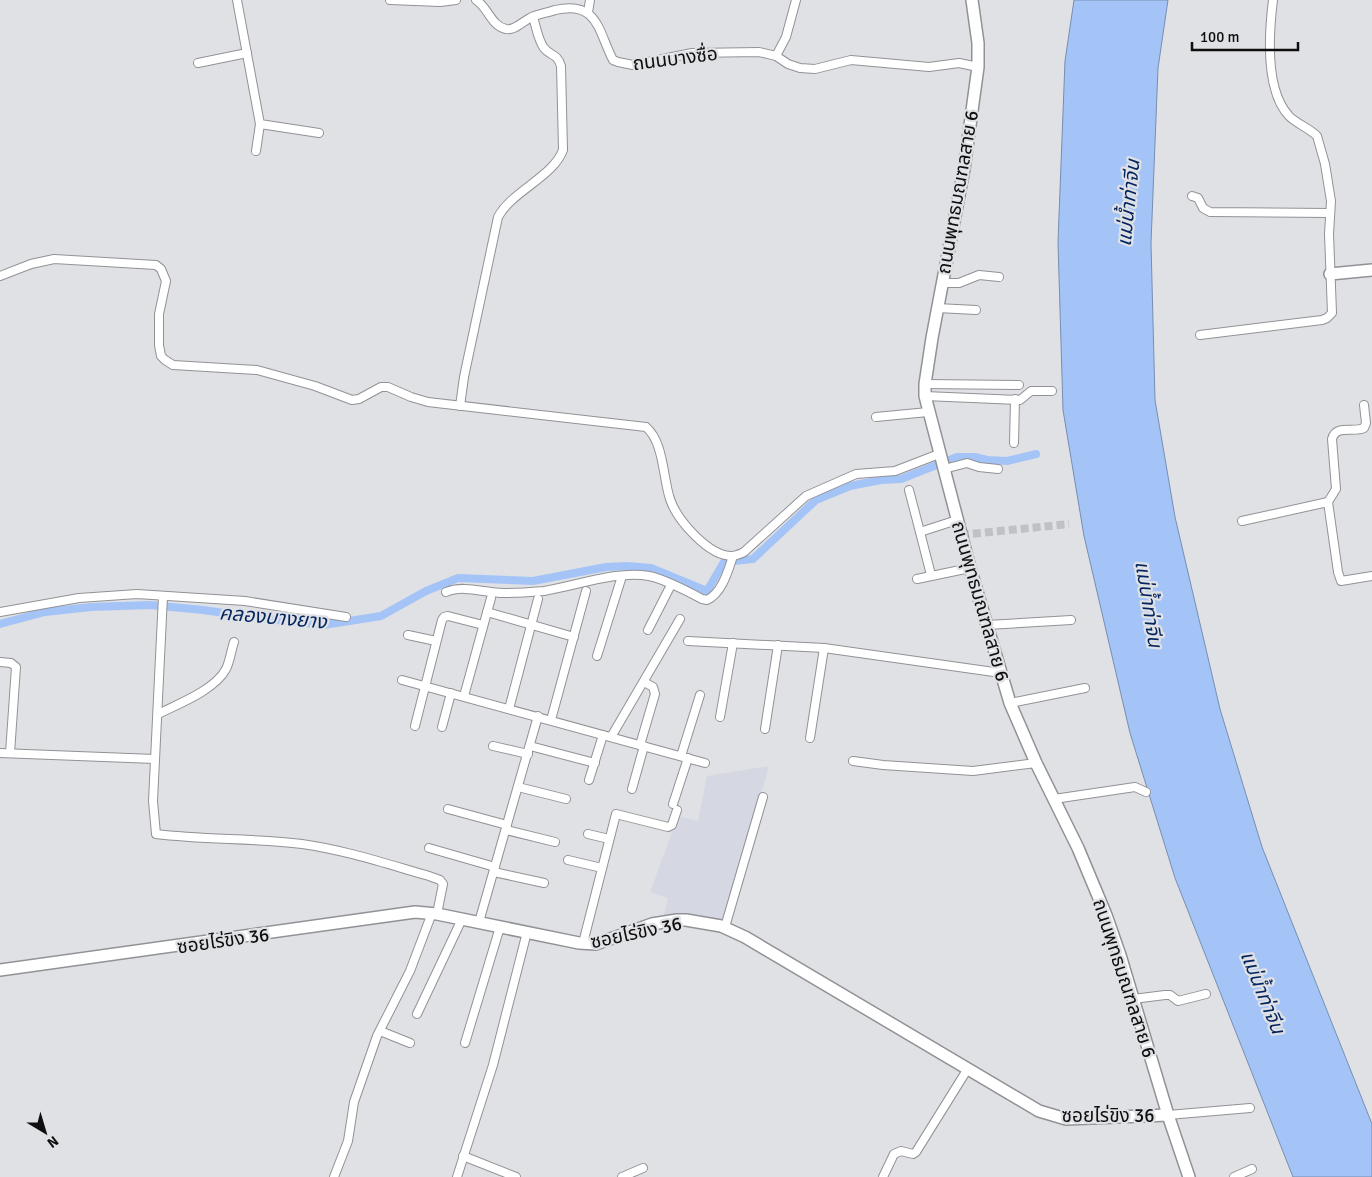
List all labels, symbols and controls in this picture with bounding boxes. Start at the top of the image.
scale bar [1192,20,1298,52]
text: 100 m [1200,28,1240,46]
street label: ถนนบางซื่อ [631,40,719,76]
street label: ถนนพุทธมณฑลสาย 6 [932,108,984,276]
water label: แม่น้ำท่าจีน [1110,156,1146,248]
street label: ถนนพุทธมณฑลสาย 6 [946,518,1014,684]
water label: แม่น้ำท่าจีน [1129,559,1170,651]
water label: คลองบางยาง [218,600,329,635]
street label: ถนนพุทธมณฑลสาย 6 [1087,896,1161,1061]
street label: ซอยไร่ขิง 36 [588,912,684,954]
street label: ซอยไร่ขิง 36 [175,923,271,959]
water label: แม่น้ำท่าจีน [1235,946,1293,1039]
street label: ซอยไร่ขิง 36 [1062,1104,1154,1128]
north arrow [20,1107,70,1157]
text: N [44,1132,62,1152]

